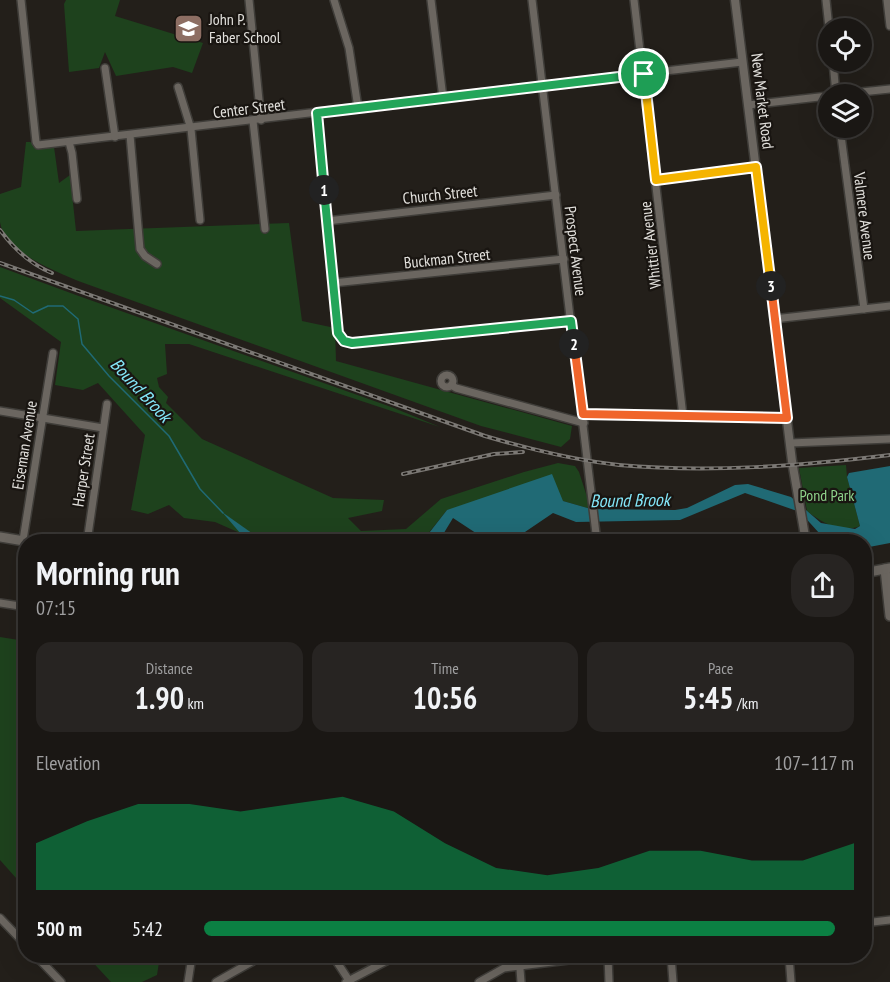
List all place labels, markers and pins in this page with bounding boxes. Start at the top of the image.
place label: John P. Faber School [208,9,281,47]
school or university icon: John P. Faber School [172,12,204,44]
pin [618,48,669,99]
pin: 1 [309,175,339,205]
pin: 3 [756,271,786,301]
pin: 2 [559,329,589,359]

